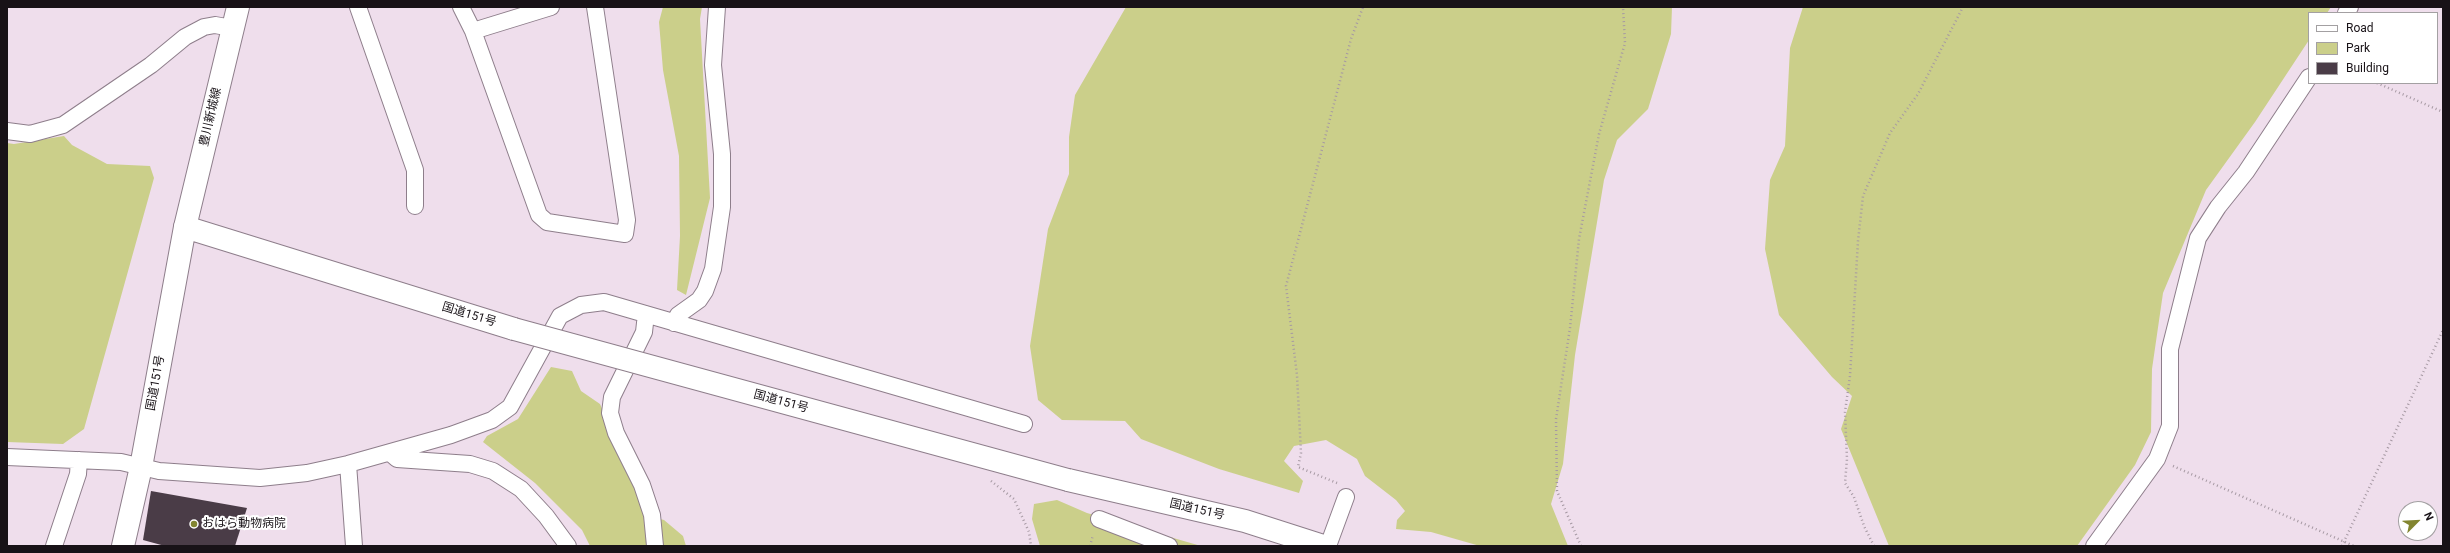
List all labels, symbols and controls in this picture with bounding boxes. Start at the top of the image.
legend [2308,12,2438,84]
text: Road [2346,21,2374,35]
text: Park [2346,41,2370,55]
text: Building [2346,61,2389,75]
street label: 豊川新城線 [197,86,225,148]
street label: 国道151号 [440,300,498,330]
street label: 国道151号 [144,354,168,412]
street label: 国道151号 [752,388,810,416]
street label: 国道151号 [1168,497,1226,523]
north arrow [2398,501,2438,541]
text: N [2421,510,2436,523]
place label: おはら動物病院 [202,517,286,531]
marker: おはら動物病院 [189,519,199,529]

